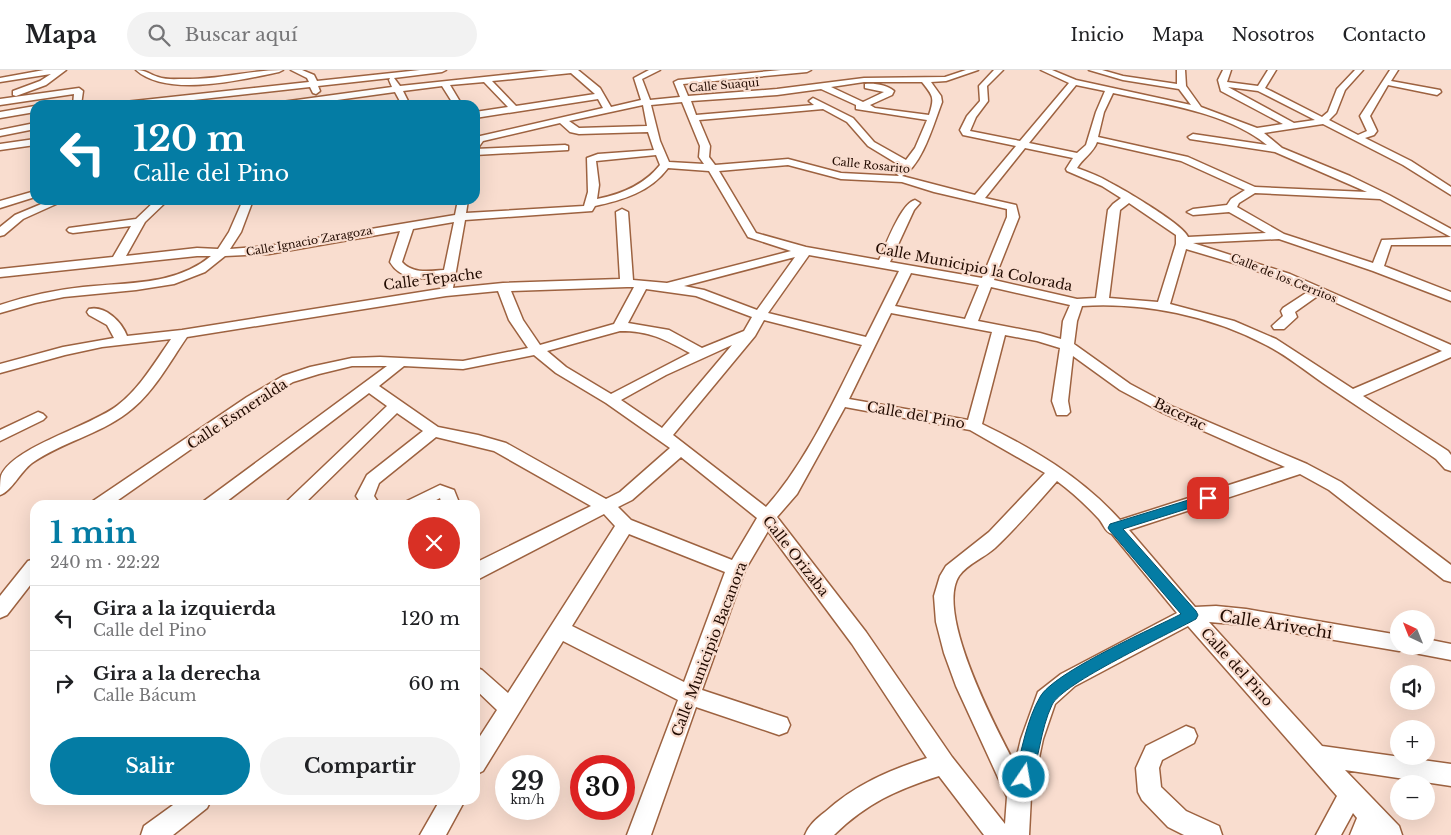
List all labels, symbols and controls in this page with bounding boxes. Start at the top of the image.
search box [127,12,477,57]
text: Mapa [25,20,97,49]
icon: search [145,21,173,49]
text: Buscar aquí [185,23,297,46]
text: Inicio [1070,24,1124,46]
text: Mapa [1152,24,1204,46]
text: Nosotros [1232,24,1314,46]
text: Contacto [1342,24,1426,46]
street label: Calle Suaqui [688,75,760,95]
text: 120 m [133,117,246,160]
icon: left [50,120,115,185]
street label: Calle Rosarito [831,154,911,176]
text: Calle del Pino [133,160,289,187]
street label: Calle Ignacio Zaragoza [245,223,374,259]
street label: Calle Municipio la Colorada [874,239,1074,295]
street label: Calle de los Cerritos [1229,250,1339,306]
street label: Calle Tepache [382,264,484,294]
street label: Calle Esmeralda [184,375,291,453]
street label: Bacerac [1151,394,1210,435]
street label: Calle del Pino [866,398,966,432]
pin [1187,477,1229,519]
icon: arrive [1194,484,1222,512]
street label: Calle Orizaba [759,512,833,600]
text: 1 min [50,514,137,551]
button: close [408,517,460,569]
text: 240 m · 22:22 [50,552,160,572]
street label: Calle Municipio Bacanora [667,559,751,739]
text: Gira a la izquierda [93,597,276,620]
icon: left [50,604,78,632]
street label: Calle Arivechi [1218,605,1334,643]
text: 120 m [400,607,460,630]
north arrow [1390,610,1435,655]
map controls [1390,610,1435,820]
text: Calle del Pino [93,620,207,640]
street label: Calle del Pino [1197,624,1277,710]
text: Gira a la derecha [93,662,261,685]
button: sound [1390,665,1435,710]
icon: right [50,669,78,697]
text: 60 m [408,672,460,695]
text: Calle Bácum [93,685,196,705]
button: + [1390,720,1435,765]
button: Salir [50,737,250,795]
button: Compartir [260,737,460,795]
position arrow [997,750,1049,802]
speed limit sign: 30 [570,755,635,820]
text: 29 [511,766,544,797]
button: − [1390,775,1435,820]
text: km/h [510,792,545,807]

